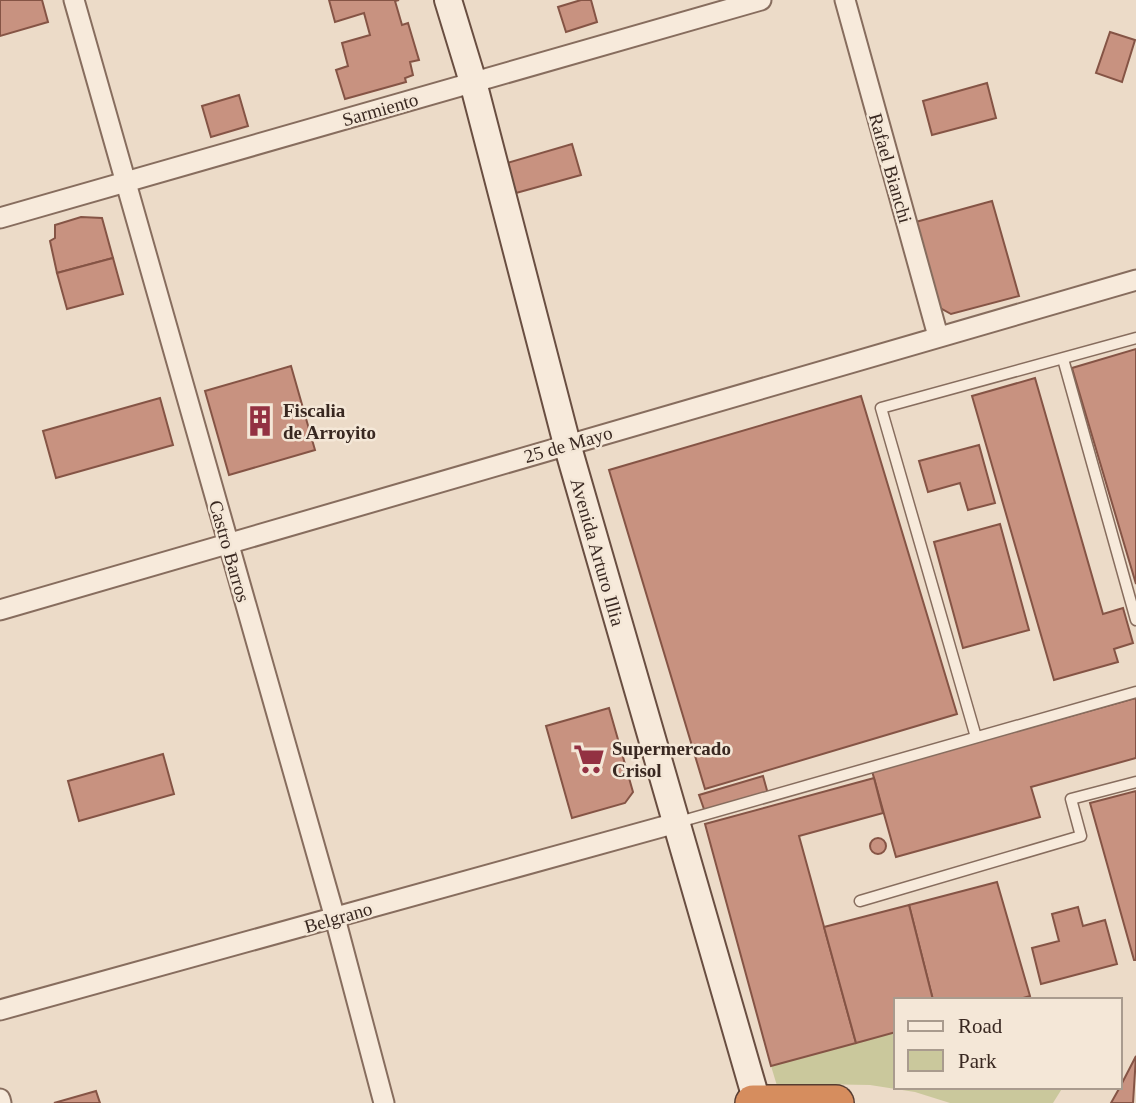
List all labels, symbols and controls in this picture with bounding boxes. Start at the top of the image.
street label: Sarmiento [340,89,421,130]
street label: Rafael Bianchi [865,111,916,226]
place label: Fiscalia de Arroyito [283,400,376,443]
building icon: Fiscalia de Arroyito [243,404,277,438]
street label: 25 de Mayo [522,422,615,467]
street label: Avenida Arturo Illia [566,476,629,629]
street label: Castro Barros [205,498,254,605]
place label: Supermercado Crisol [612,738,731,781]
supermarket icon: Supermercado Crisol [572,742,606,776]
street label: Belgrano [302,898,375,937]
legend [894,998,1122,1089]
text: Road [958,1014,1003,1038]
text: Park [958,1049,997,1073]

